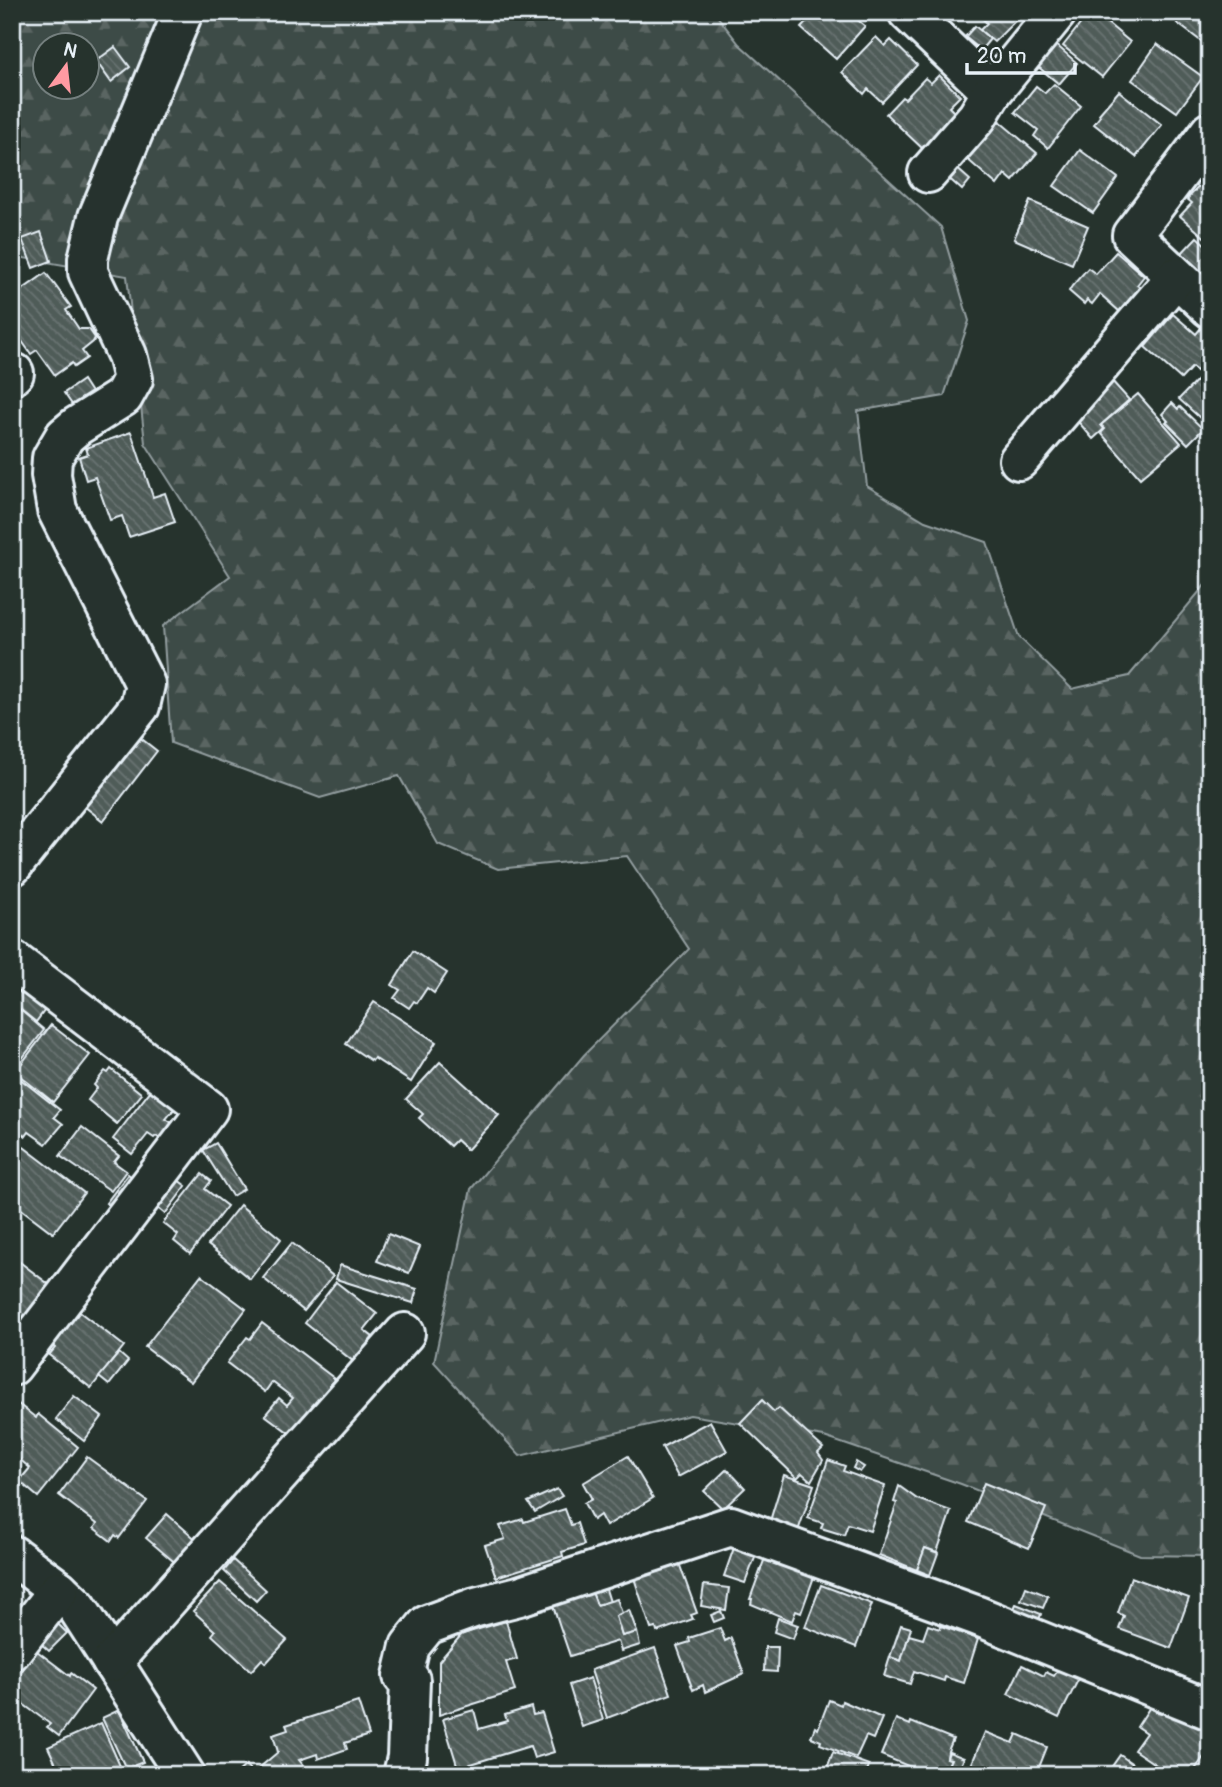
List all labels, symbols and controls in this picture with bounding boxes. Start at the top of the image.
north arrow [32,32,102,102]
scale bar [967,32,1075,76]
text: N [61,37,80,64]
text: 20 m [977,43,1026,70]

